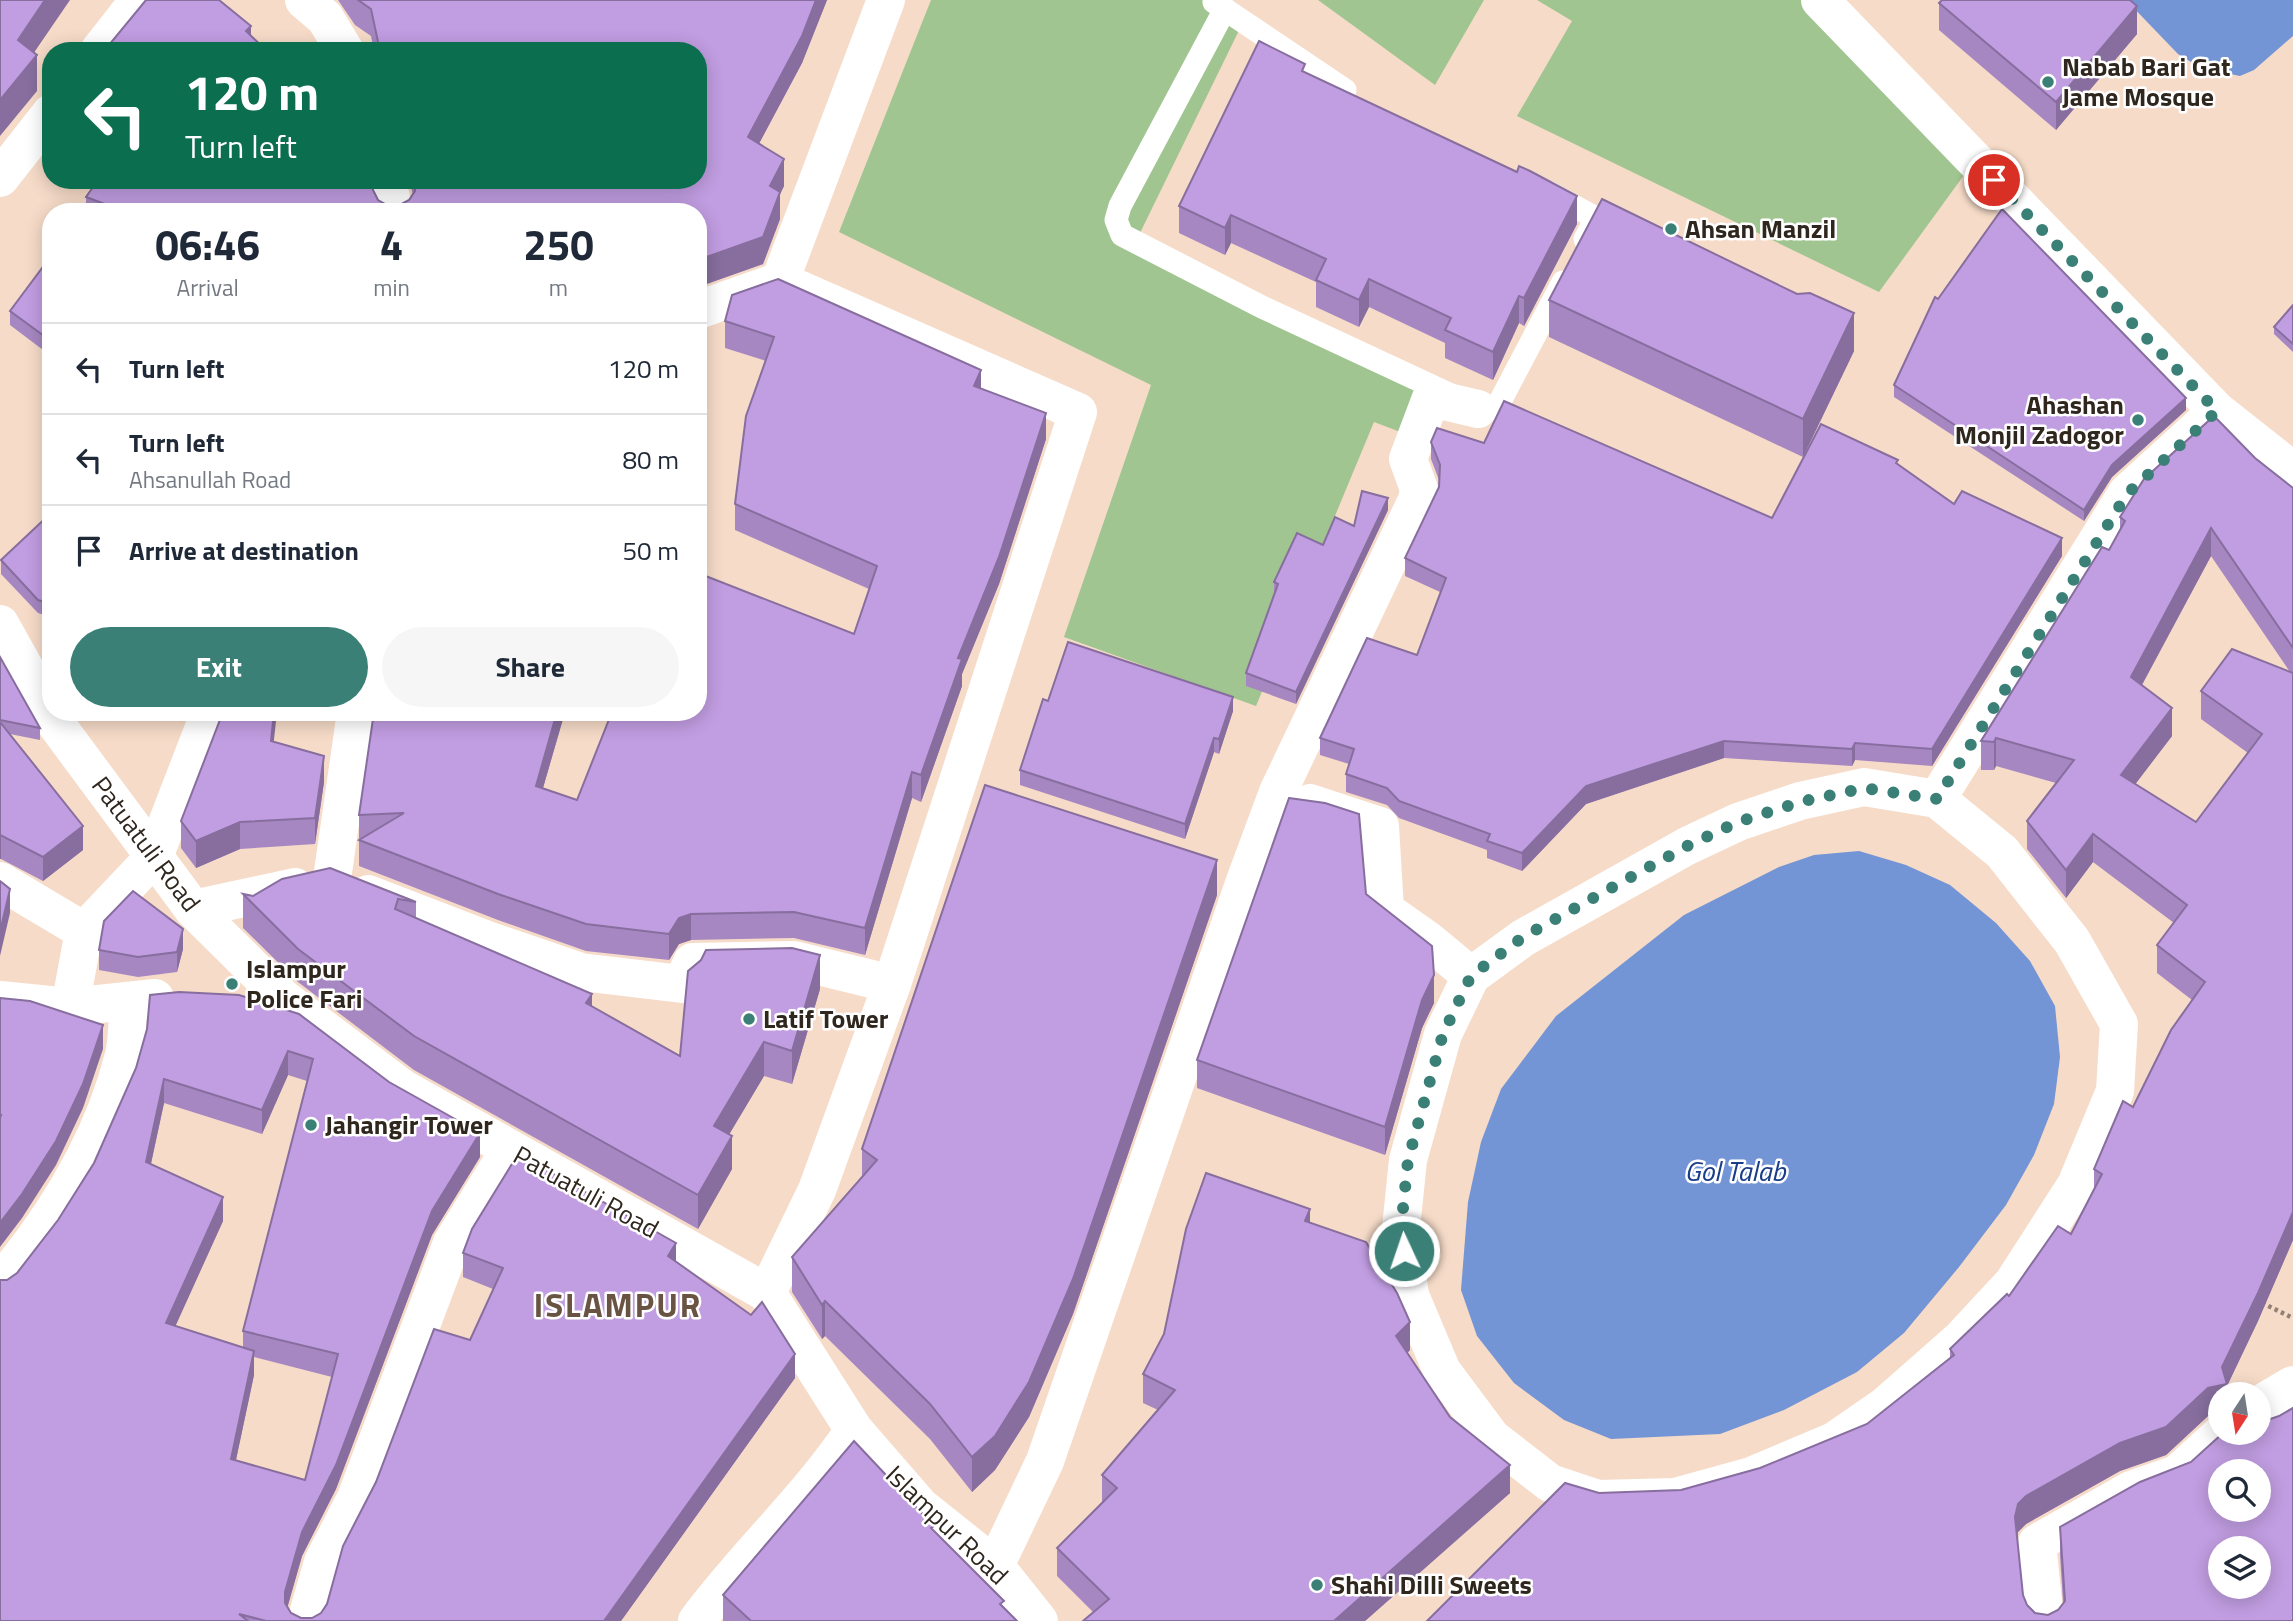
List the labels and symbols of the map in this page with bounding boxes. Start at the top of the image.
place label: Nabab Bari Gat Jame Mosque [2062,47,2230,116]
marker: Nabab Bari Gat Jame Mosque [2040,74,2056,90]
pin [1964,150,2024,210]
place label: Ahsan Manzil [1685,209,1836,248]
marker: Ahsan Manzil [1663,221,1679,237]
place label: Ahashan Monjil Zadogor [1955,385,2124,454]
marker: Ahashan Monjil Zadogor [2130,412,2146,428]
street label: Patuatuli Road [82,768,210,920]
place label: Islampur Police Fari [246,949,362,1018]
marker: Islampur Police Fari [224,976,240,992]
place label: Latif Tower [763,999,889,1038]
marker: Latif Tower [741,1011,757,1027]
place label: Jahangir Tower [325,1105,493,1144]
marker: Jahangir Tower [303,1117,319,1133]
street label: Patuatuli Road [506,1135,666,1248]
water label: Gol Talab [1685,1149,1786,1192]
position arrow [1367,1214,1441,1288]
district label: ISLAMPUR [534,1280,702,1330]
north arrow [2208,1382,2272,1446]
street label: Islampur Road [877,1456,1018,1593]
place label: Shahi Dilli Sweets [1331,1565,1532,1604]
marker: Shahi Dilli Sweets [1309,1577,1325,1593]

